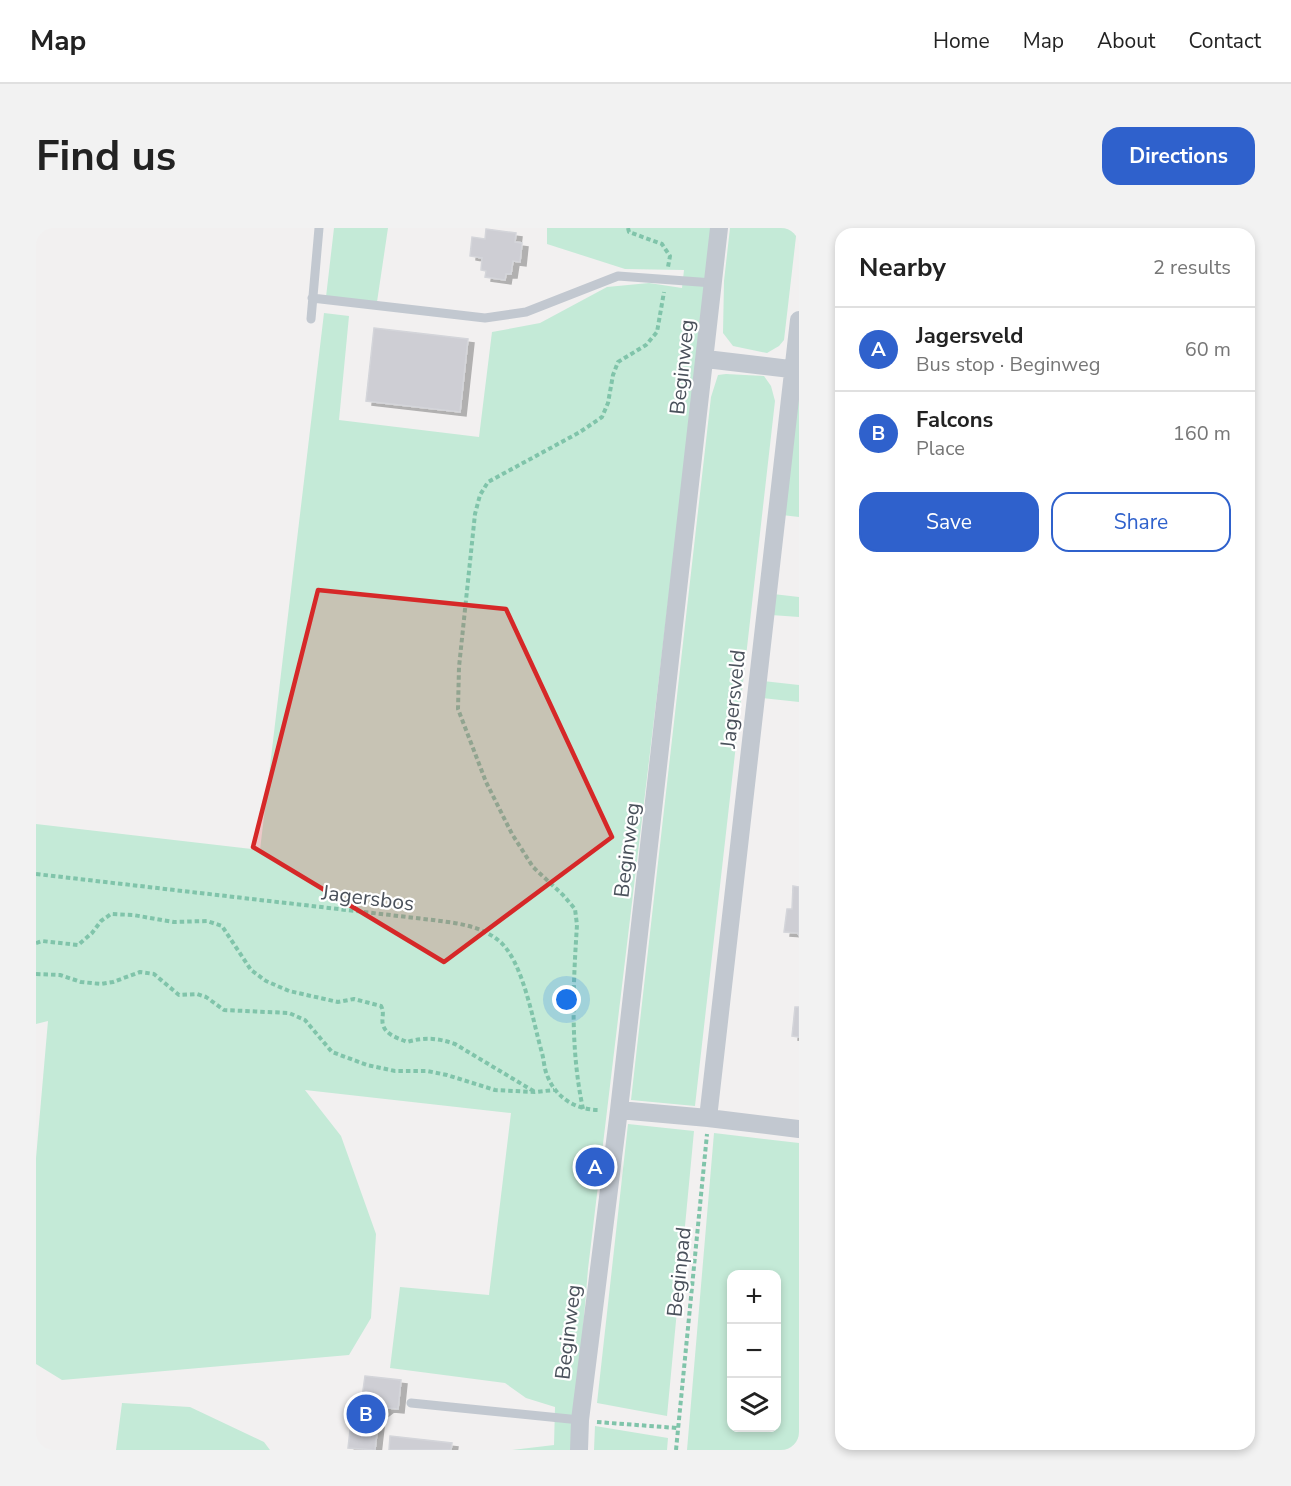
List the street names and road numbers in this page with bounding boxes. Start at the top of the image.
street label: Beginweg [663,318,701,416]
street label: Jagersveld [714,648,752,751]
street label: Beginweg [607,801,647,899]
street label: Jagersbos [319,878,416,918]
street label: Beginpad [660,1226,698,1318]
street label: Beginweg [548,1283,588,1381]

